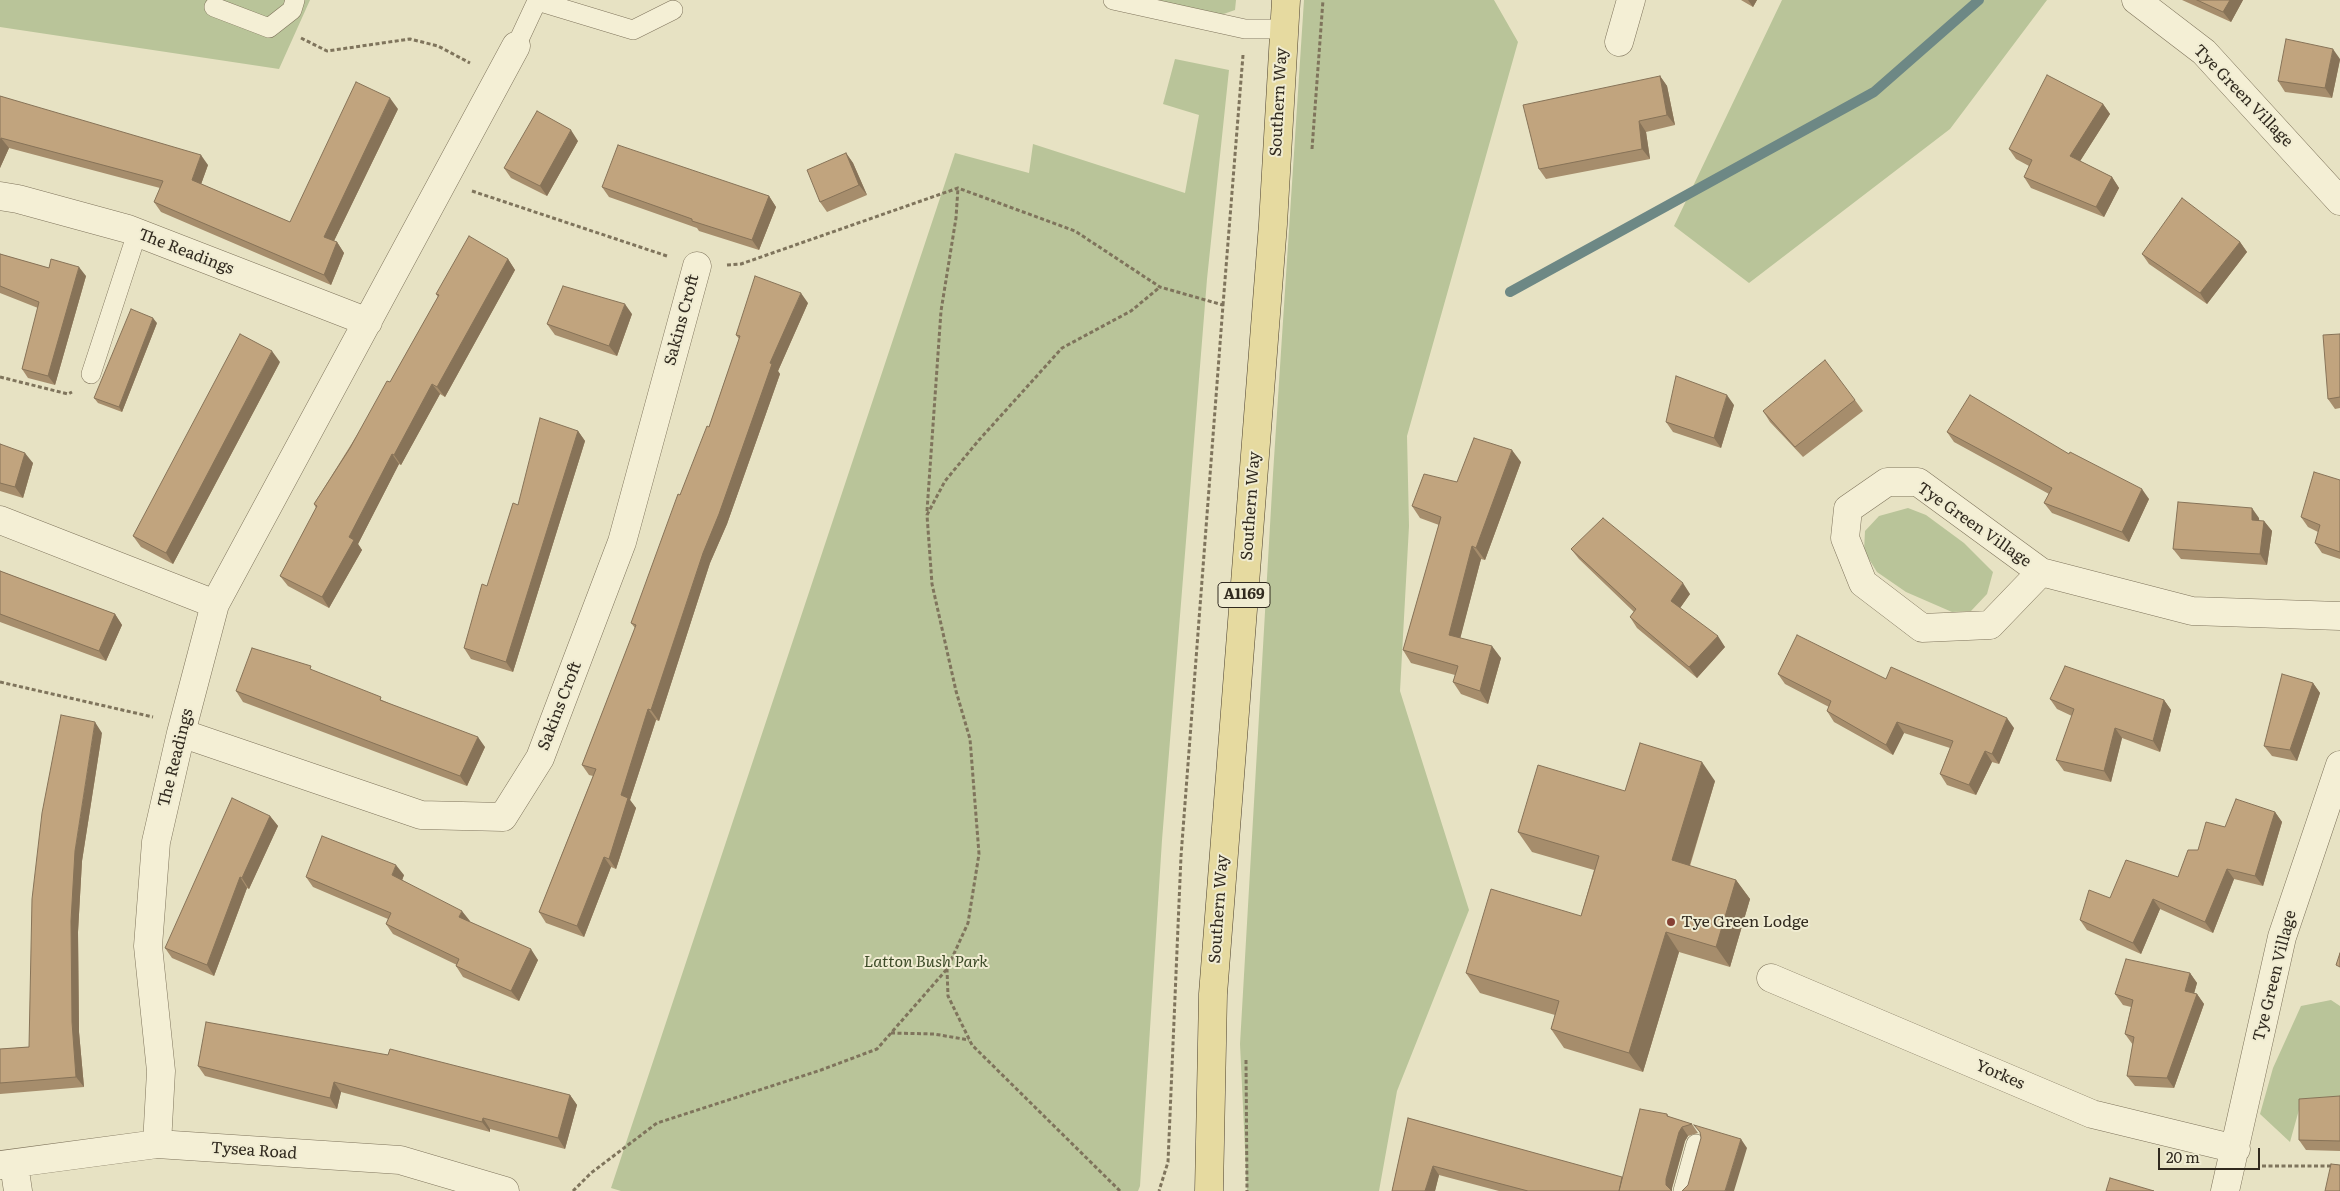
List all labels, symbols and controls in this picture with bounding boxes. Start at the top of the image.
street label: Tye Green Village [2189,41,2297,151]
street label: Southern Way [1267,47,1291,157]
street label: The Readings [136,225,236,279]
street label: Sakins Croft [661,272,703,368]
street label: Southern Way [1238,451,1264,561]
street label: Tye Green Village [1913,478,2035,572]
road number: A1169 [1218,582,1270,608]
street label: Sakins Croft [534,659,586,753]
street label: The Readings [155,707,197,809]
street label: Southern Way [1206,854,1232,964]
street label: Tye Green Village [2249,908,2301,1044]
place label: Tye Green Lodge [1681,912,1809,932]
marker: Tye Green Lodge [1665,916,1677,928]
park label: Latton Bush Park [864,952,988,972]
street label: Yorkes [1973,1056,2027,1094]
street label: Tysea Road [210,1138,298,1164]
scale bar [2160,1138,2262,1170]
text: 20 m [2166,1145,2200,1168]

